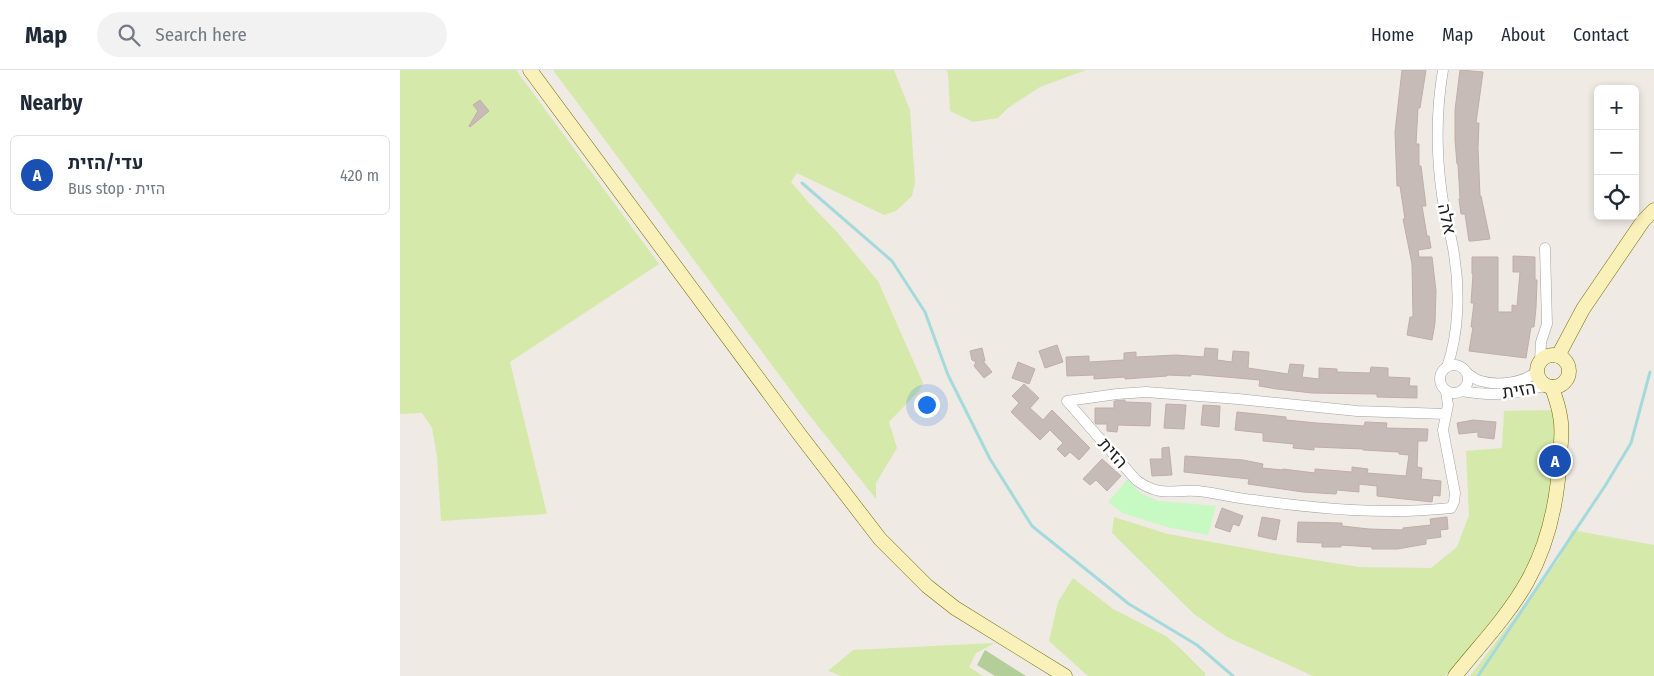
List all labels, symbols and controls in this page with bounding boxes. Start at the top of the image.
search box [97,12,447,57]
text: Map [25,21,67,49]
icon: search [115,21,143,49]
text: Search here [155,23,247,46]
text: Home [1371,24,1414,46]
text: Map [1442,24,1473,46]
text: About [1501,24,1545,46]
text: Contact [1573,24,1629,46]
map controls [1594,85,1639,220]
button: + [1594,85,1639,130]
text: Nearby [20,90,82,116]
button: − [1594,130,1639,175]
text: עדי/הזית [68,151,144,174]
text: A [33,166,41,185]
text: 420 m [340,166,379,185]
button: locate [1594,175,1639,220]
text: Bus stop · הזית [68,179,165,198]
street label: אלה [1433,201,1461,237]
street label: הזית [1501,377,1537,403]
your location [914,392,940,418]
street label: הזית [1094,433,1132,473]
pin: A [1539,442,1571,480]

